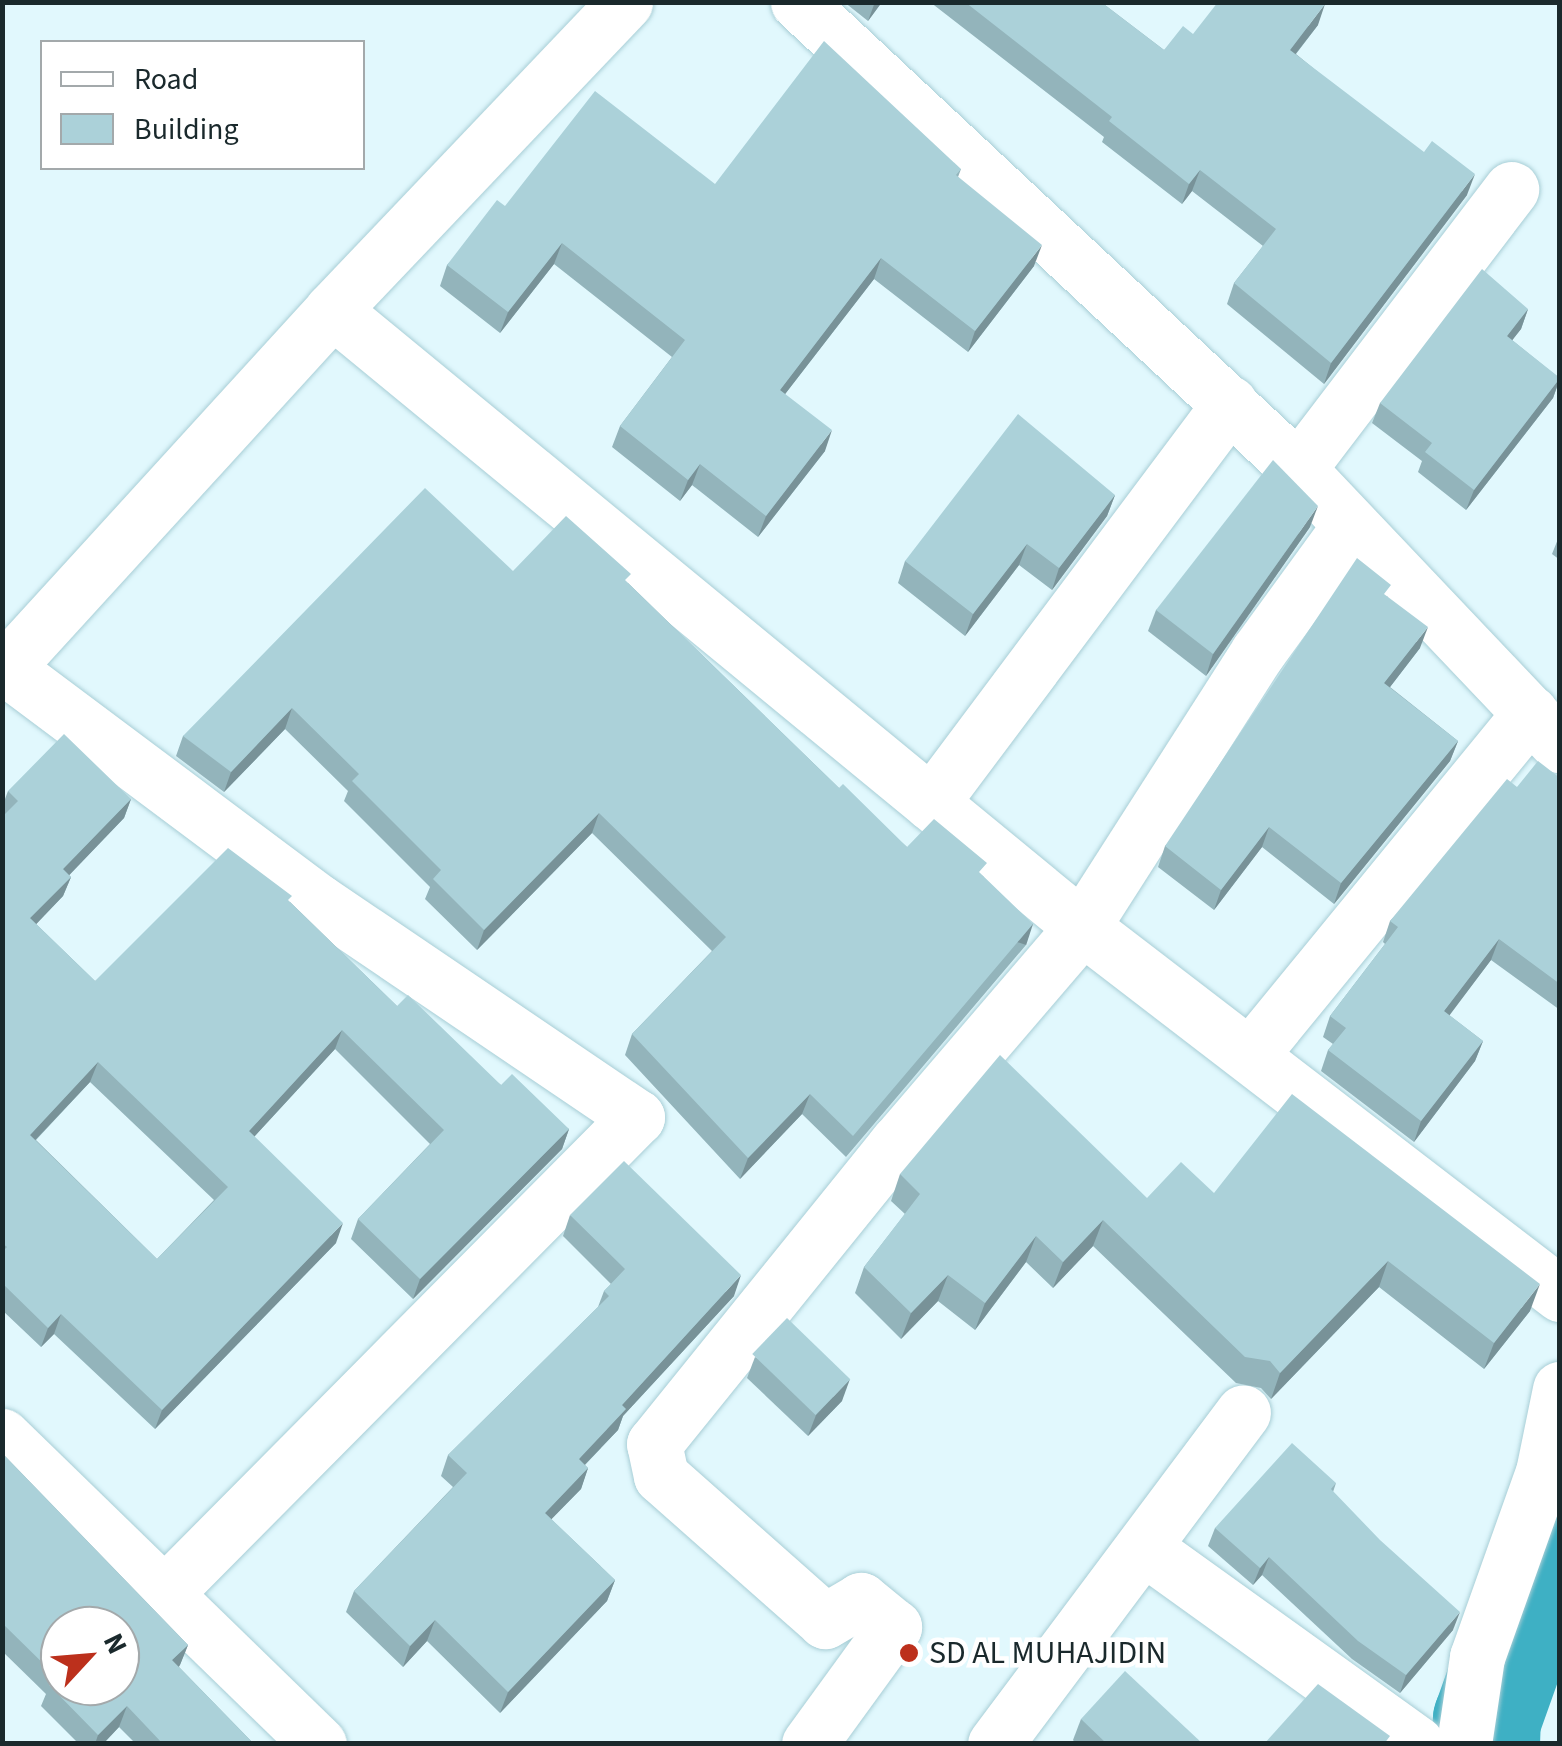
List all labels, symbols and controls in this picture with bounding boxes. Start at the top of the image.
legend [40,40,365,170]
text: Road [134,58,198,101]
text: Building [134,108,239,151]
north arrow [40,1606,140,1706]
text: N [93,1627,137,1661]
place label: SD AL MUHAJIDIN [929,1634,1166,1672]
marker: SD AL MUHAJIDIN [898,1642,920,1664]

